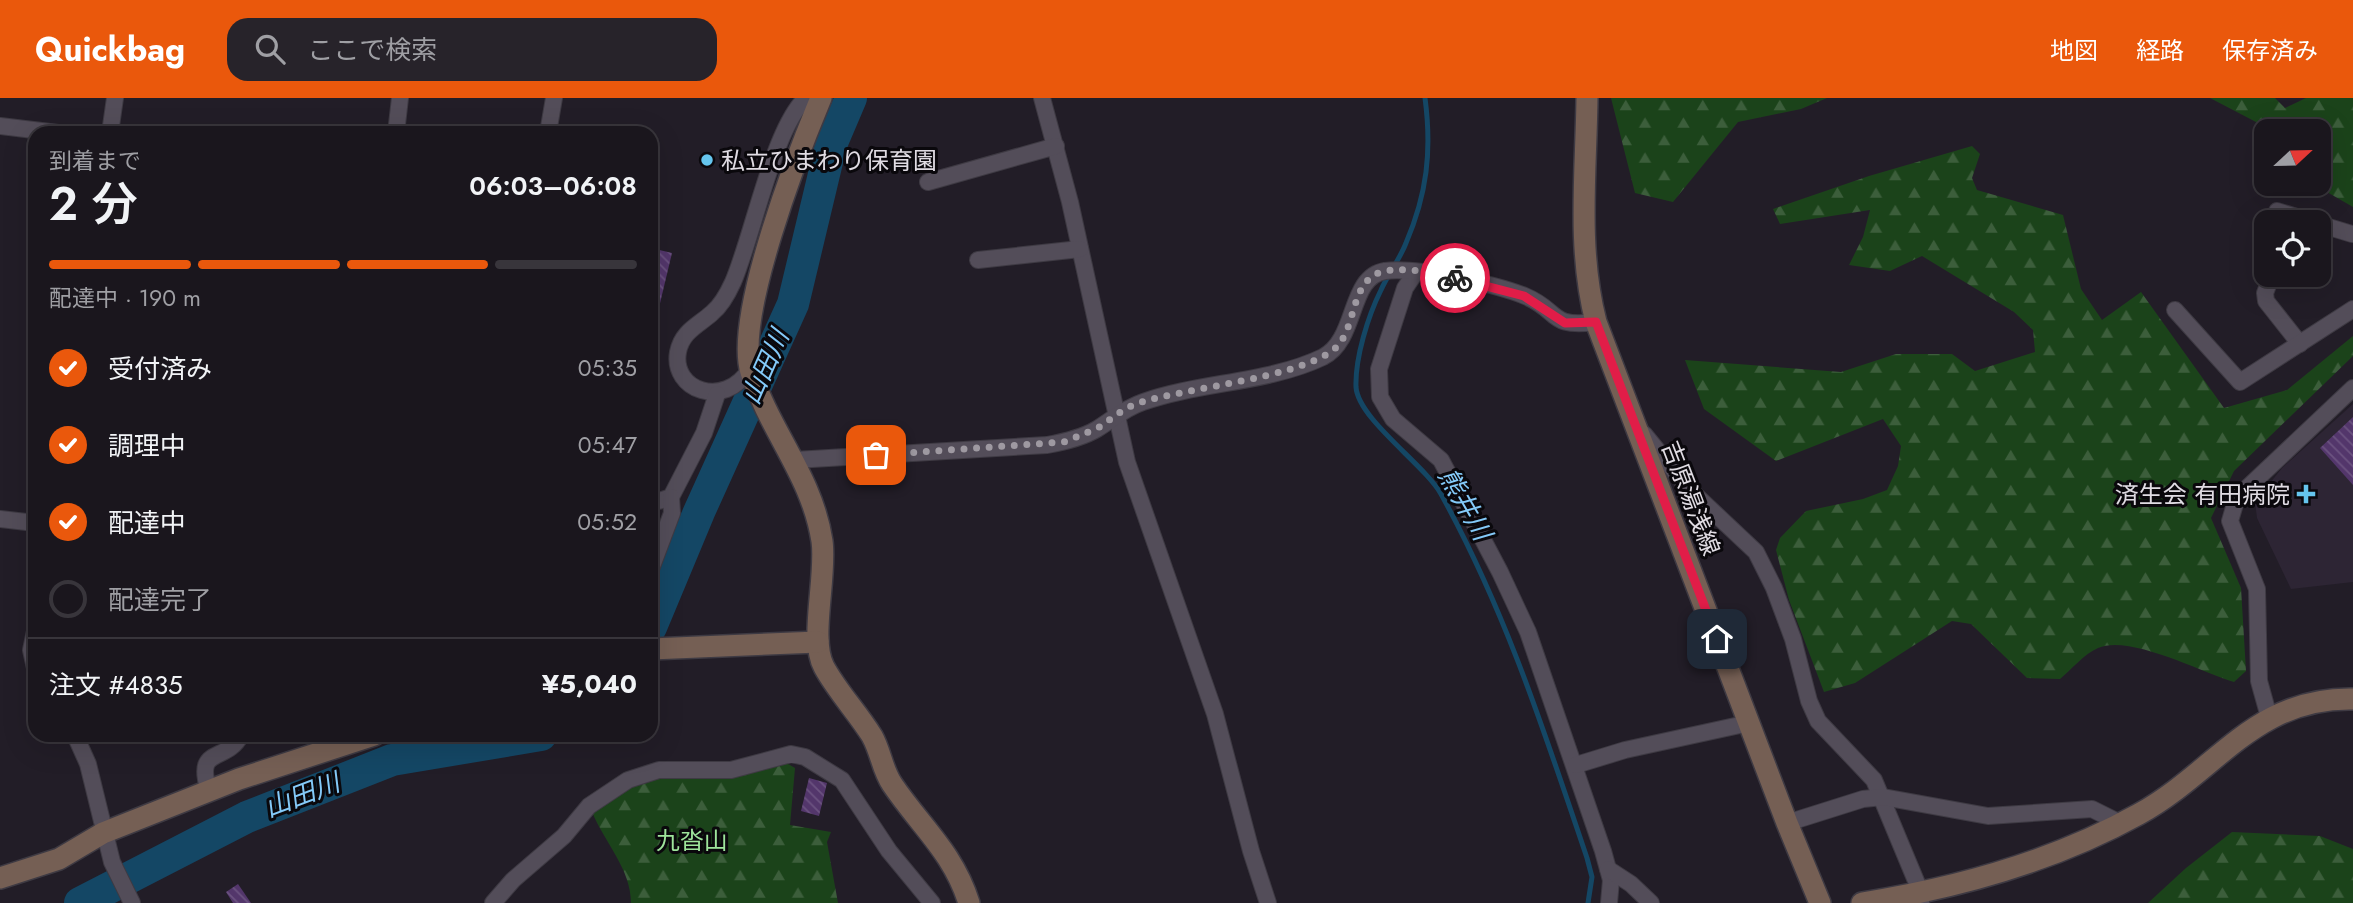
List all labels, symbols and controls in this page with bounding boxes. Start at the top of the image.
search box [227,18,717,81]
text: Quickbag [35,26,185,73]
icon: search [251,30,289,68]
text: ここで検索 [307,31,437,69]
text: 地図 [2050,33,2098,68]
text: 経路 [2136,33,2184,68]
text: 保存済み [2222,33,2318,68]
north arrow [2254,119,2331,196]
map controls [2254,119,2331,287]
place label: 私立ひまわり保育園 [721,143,937,178]
text: 到着まで [49,144,141,178]
marker: 私立ひまわり保育園 [699,152,715,168]
text: 06:03–06:08 [469,167,637,205]
text: 2 分 [49,171,138,237]
button: locate [2254,210,2331,287]
courier [1420,243,1490,313]
icon: bike [1436,259,1474,297]
text: 配達中 · 190 m [49,281,201,315]
water label: 山田川 [732,321,799,410]
icon: check [49,349,87,387]
text: 受付済み [108,350,212,388]
text: 05:35 [578,351,637,385]
pin [846,425,906,485]
icon: check [49,426,87,464]
text: 調理中 [108,427,186,465]
text: 05:47 [578,428,637,462]
icon: bag [857,436,895,474]
street label: 吉原湯浅線 [1653,436,1729,560]
water label: 熊井川 [1429,461,1502,550]
place label: 済生会 有田病院 [2115,477,2290,512]
marker: 済生会 有田病院 [2296,484,2316,504]
icon: check [49,503,87,541]
text: 配達中 [108,504,186,542]
text: 05:52 [577,505,637,539]
text: 配達完了 [108,581,212,619]
pin [1687,609,1747,669]
icon: home [1698,620,1736,658]
text: ¥5,040 [542,665,637,703]
text: 注文 #4835 [49,666,183,704]
water label: 山田川 [259,762,348,827]
park label: 九沓山 [656,823,728,858]

